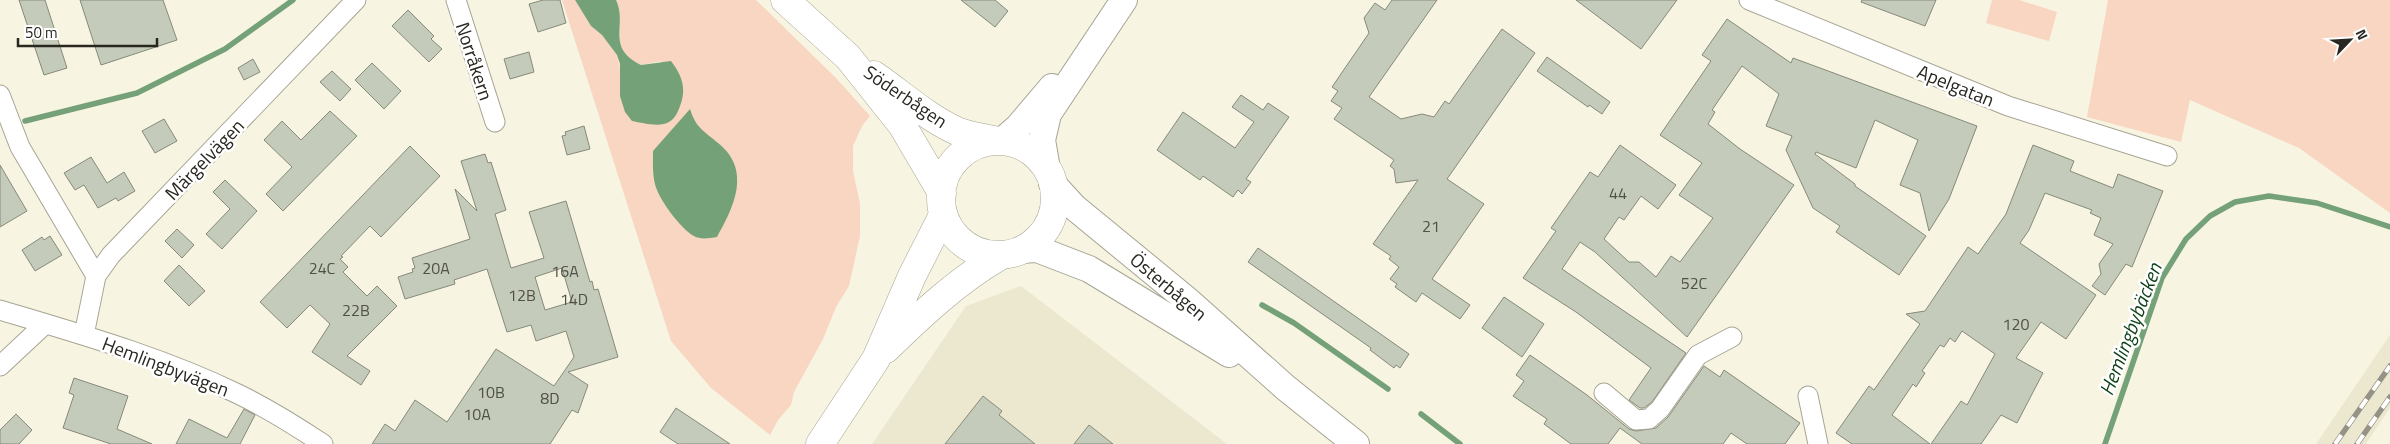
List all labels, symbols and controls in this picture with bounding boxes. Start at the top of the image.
scale bar [18,15,156,47]
north arrow [2325,15,2375,65]
street label: Norråkern [449,18,501,104]
text: 50 m [25,21,58,44]
text: N [2351,25,2374,43]
street label: Apelgatan [1913,56,1999,114]
street label: Söderbågen [858,57,954,135]
street label: Märgelvägen [158,112,250,206]
house number: 44 [1609,181,1627,205]
house number: 21 [1422,214,1440,238]
street label: Österbågen [1124,245,1214,327]
house number: 24C [309,256,336,280]
house number: 20A [422,256,450,280]
water label: Hemlingbybäcken [2091,257,2170,400]
house number: 16A [551,259,579,283]
house number: 52C [1681,271,1708,295]
house number: 12B [508,283,536,307]
house number: 14D [560,287,588,311]
house number: 22B [342,298,370,322]
house number: 120 [2003,312,2029,336]
street label: Hemlingbyvägen [98,328,234,404]
house number: 10B [477,380,505,404]
house number: 8D [540,386,560,410]
house number: 10A [463,402,491,426]

